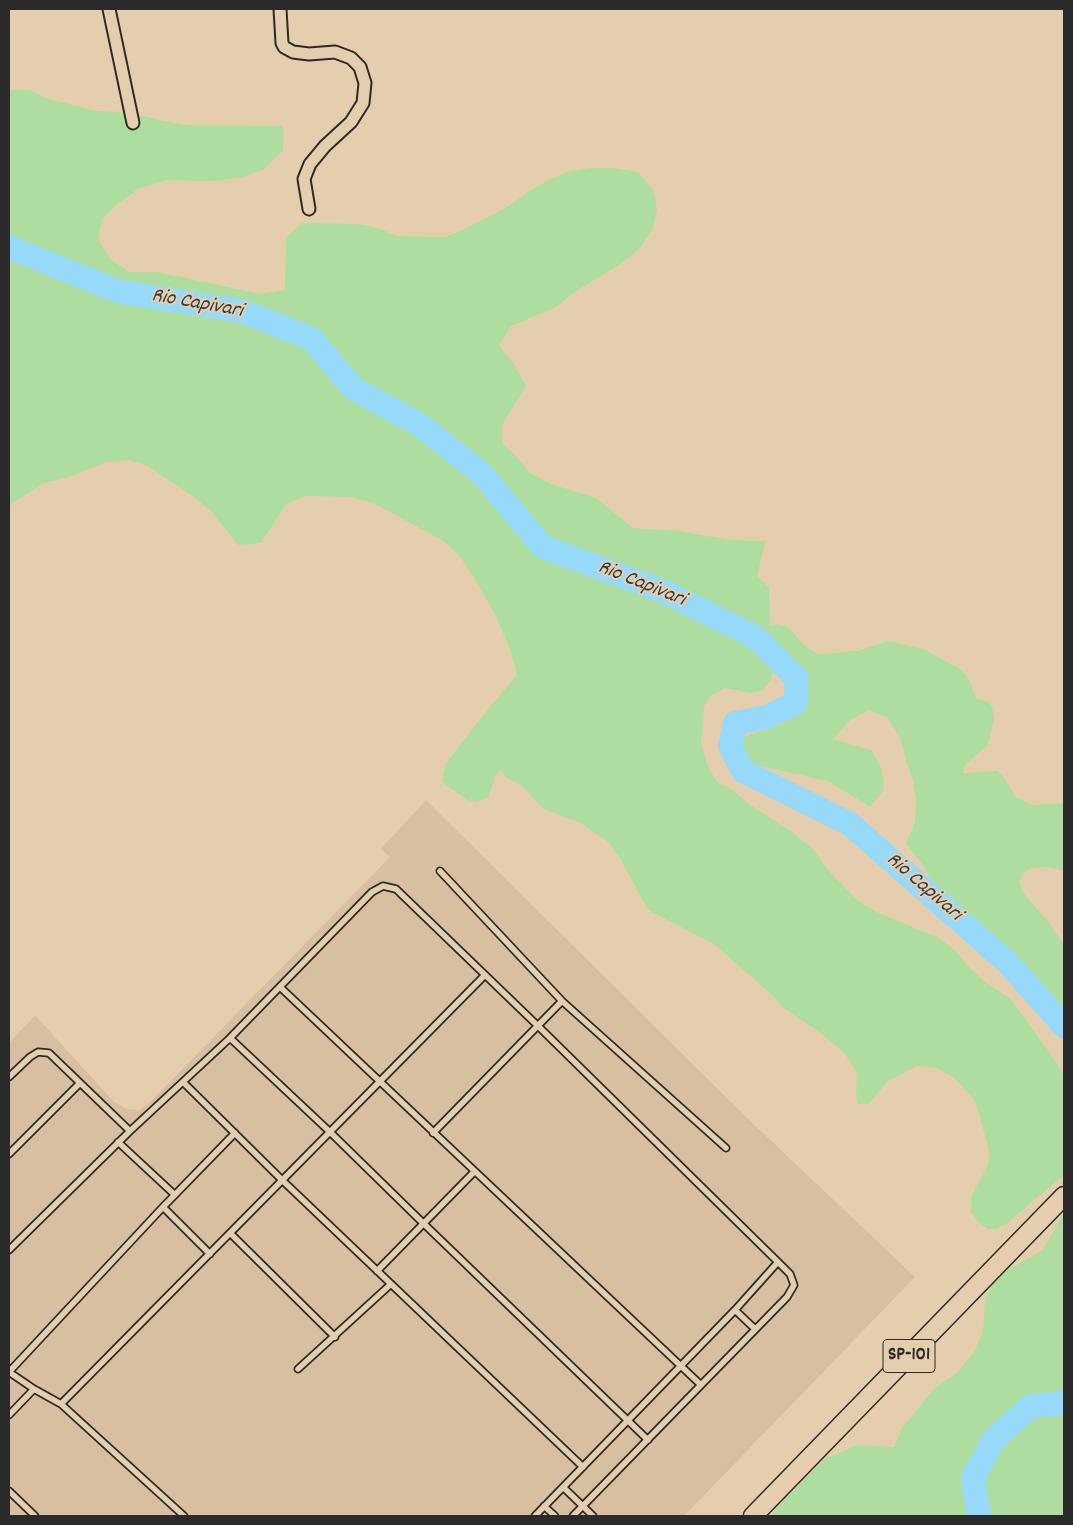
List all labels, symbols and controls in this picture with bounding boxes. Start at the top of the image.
water label: Rio Capivari [149,285,245,325]
water label: Rio Capivari [594,556,688,614]
water label: Rio Capivari [880,848,966,928]
road number: SP-101 [883,1340,935,1372]

